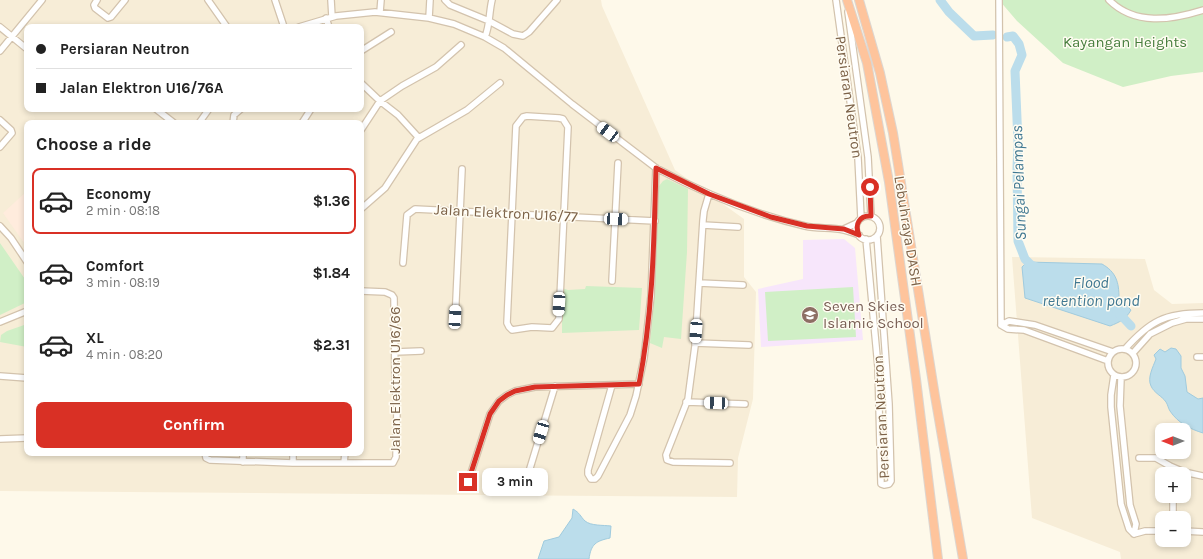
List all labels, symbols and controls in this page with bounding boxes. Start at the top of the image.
park label: Kayangan Heights [1063,33,1187,51]
street label: Persiaran Neutron [831,34,867,160]
text: Persiaran Neutron [60,40,190,58]
text: Jalan Elektron U16/76A [60,79,223,97]
car [595,120,621,144]
water label: Sungai Pelampas [1007,125,1030,241]
text: Choose a ride [36,133,151,155]
street label: Lebuhraya DASH [890,174,926,288]
route start [861,178,879,196]
icon: car [38,183,74,219]
text: Economy [86,185,151,203]
text: $1.36 [313,192,350,210]
street label: Jalan Elektron U16/77 [434,200,578,226]
text: 2 min · 08:18 [86,203,160,218]
car [604,212,628,226]
icon: car [38,255,74,291]
text: Comfort [86,257,144,275]
text: $1.84 [312,264,350,282]
water label: Flood retention pond [1042,273,1140,310]
text: 3 min · 08:19 [86,275,160,290]
car [552,292,566,316]
place label: Seven Skies Islamic School [823,297,924,332]
car [448,305,462,329]
school or university icon: Seven Skies Islamic School [800,305,820,325]
street label: Jalan Elektron U16/66 [386,306,404,454]
car [689,319,703,343]
icon: car [38,327,74,363]
text: XL [86,329,104,347]
text: $2.31 [313,336,350,354]
text: 4 min · 08:20 [86,347,163,362]
street label: Persiaran Neutron [869,355,893,479]
car [704,397,728,409]
button: Confirm [36,402,352,448]
car [532,419,550,445]
north arrow [1155,423,1191,459]
map controls [1155,423,1191,547]
button: + [1155,467,1191,503]
callout: 3 min [482,468,548,496]
route end [459,473,477,491]
text: 3 min [497,474,533,489]
button: − [1155,511,1191,547]

